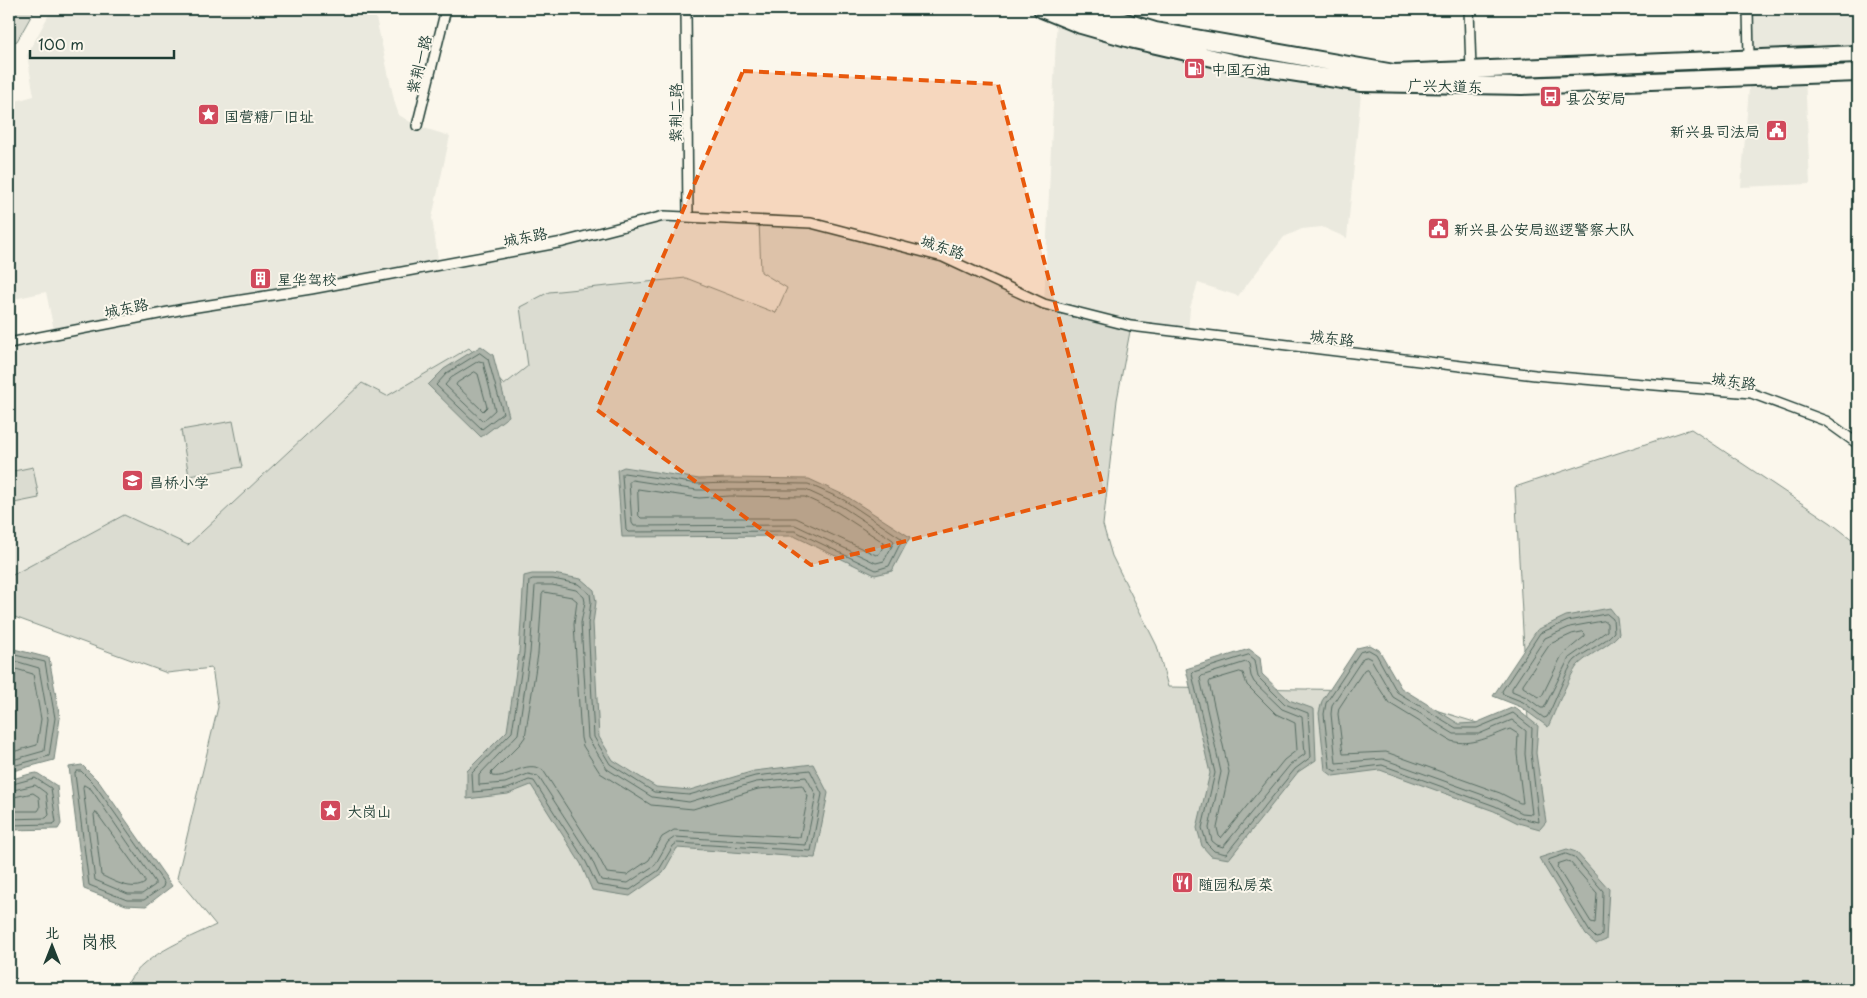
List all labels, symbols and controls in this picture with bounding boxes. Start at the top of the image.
scale bar [30,28,174,60]
text: 100 m [38,32,84,55]
street label: 紫荆一路 [400,32,436,96]
fuel station icon: 中国石油 [1183,56,1207,80]
place label: 中国石油 [1211,57,1271,80]
street label: 广兴大道东 [1407,73,1483,97]
street label: 紫荆二路 [663,83,686,143]
bus stop icon: 县公安局 [1538,85,1562,109]
place label: 县公安局 [1566,86,1626,109]
place icon: 国营糖厂旧址 [196,103,220,127]
place label: 国营糖厂旧址 [224,104,314,127]
public building icon: 新兴县司法局 [1764,118,1788,142]
place label: 新兴县司法局 [1670,119,1760,142]
public building icon: 新兴县公安局巡逻警察大队 [1426,216,1450,240]
place label: 新兴县公安局巡逻警察大队 [1454,217,1634,240]
street label: 城东路 [501,220,549,252]
street label: 城东路 [918,228,968,264]
building icon: 星华驾校 [249,266,273,290]
place label: 星华驾校 [277,267,337,290]
street label: 城东路 [102,291,150,323]
street label: 城东路 [1308,323,1356,351]
street label: 城东路 [1710,365,1758,395]
school or university icon: 昌桥小学 [121,469,145,493]
place label: 昌桥小学 [149,470,209,493]
place icon: 大岗山 [319,798,343,822]
place label: 大岗山 [347,799,392,822]
restaurant icon: 随园私房菜 [1170,871,1194,895]
place label: 随园私房菜 [1198,872,1273,895]
north arrow [28,920,78,970]
text: 北 [45,922,59,943]
district label: 岗根 [81,927,117,954]

